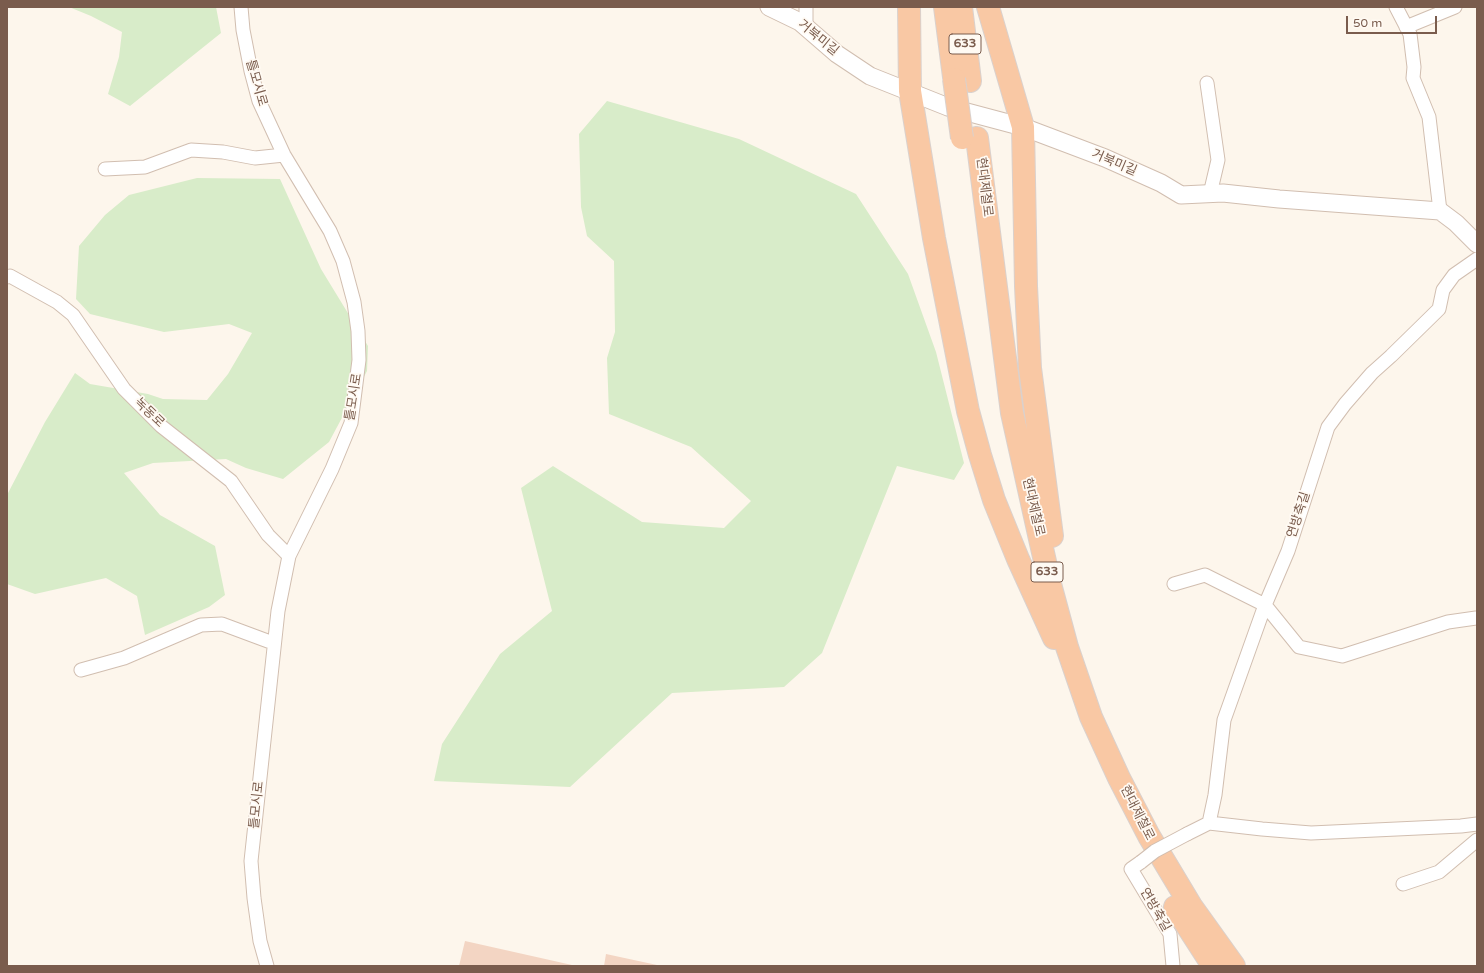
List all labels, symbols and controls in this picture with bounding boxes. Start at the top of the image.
scale bar [1348,8,1439,34]
text: 50 m [1353,16,1382,30]
street label: 거북미길 [795,17,841,59]
road number: 633 [949,34,981,54]
street label: 틀모시로 [242,58,270,108]
street label: 거북미길 [1089,146,1139,180]
street label: 현대제철로 [973,156,995,218]
street label: 틀모시로 [343,372,365,422]
street label: 녹동로 [131,395,167,431]
street label: 현대제철로 [1019,476,1047,538]
street label: 연방축길 [1284,490,1314,540]
road number: 633 [1031,562,1063,582]
street label: 틀모시로 [247,780,267,830]
street label: 현대제철로 [1116,783,1158,843]
street label: 연방축길 [1136,885,1174,935]

